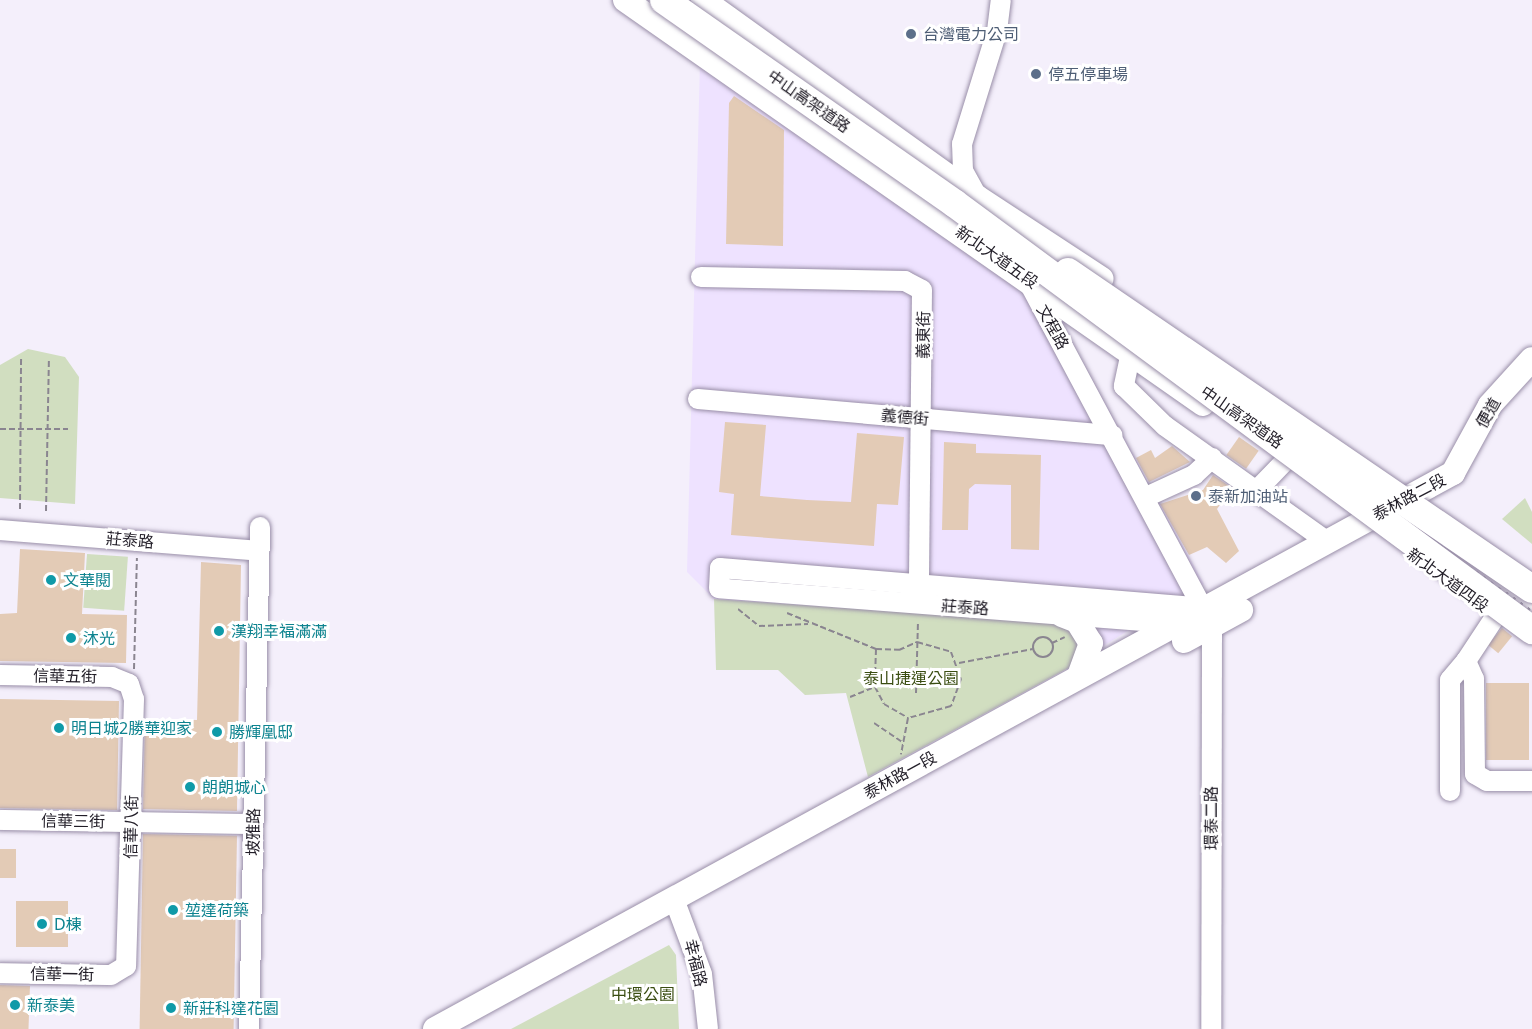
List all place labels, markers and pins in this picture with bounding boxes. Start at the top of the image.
place label: 台灣電力公司 [923,24,1019,44]
marker: 台灣電力公司 [904,27,918,41]
place label: 停五停車場 [1048,64,1128,84]
marker: 停五停車場 [1029,67,1043,81]
place label: 泰新加油站 [1208,486,1288,506]
marker: 泰新加油站 [1189,489,1203,503]
place label: 文華閱 [63,570,111,590]
marker: 文華閱 [44,573,58,587]
place label: 漢翔幸福滿滿 [231,621,327,641]
marker: 漢翔幸福滿滿 [212,624,226,638]
place label: 沐光 [83,628,115,648]
marker: 沐光 [64,631,78,645]
place label: 明日城2勝華迎家 [71,718,192,738]
marker: 明日城2勝華迎家 [52,721,66,735]
place label: 勝輝凰邸 [229,722,293,742]
marker: 勝輝凰邸 [210,725,224,739]
place label: 朗朗城心 [202,777,266,797]
marker: 朗朗城心 [183,780,197,794]
place label: 堃達荷築 [185,900,249,920]
marker: 堃達荷築 [166,903,180,917]
place label: D棟 [54,914,82,934]
marker: D棟 [35,917,49,931]
place label: 新泰美 [27,995,75,1015]
marker: 新泰美 [8,998,22,1012]
place label: 新莊科達花園 [183,998,279,1018]
marker: 新莊科達花園 [164,1001,178,1015]

